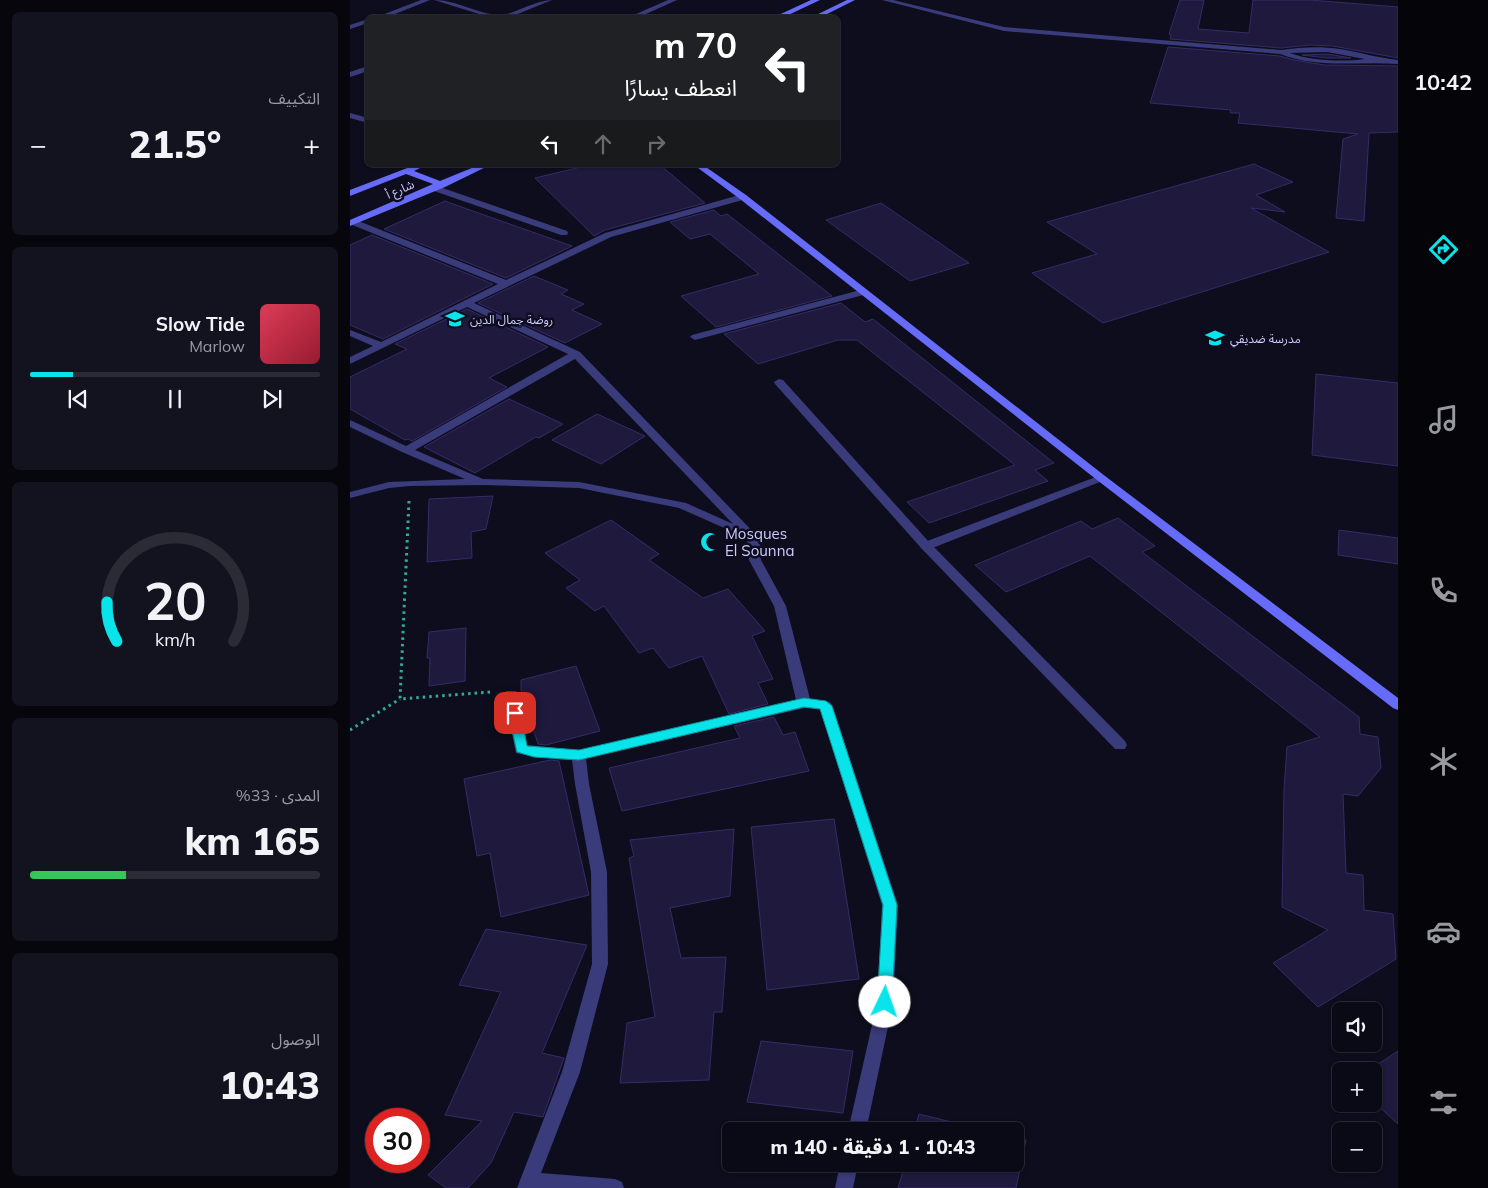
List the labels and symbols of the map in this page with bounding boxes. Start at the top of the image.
street label: شارع أ [383,176,417,204]
school or university icon: روضة جمال الدين [444,308,466,330]
place label: روضة جمال الدين [470,312,553,327]
school or university icon: مدرسة ضديقي [1204,327,1226,349]
place label: مدرسة ضديقي [1230,331,1301,348]
place label: Mosques El Sounna [725,524,794,560]
mosque icon: Mosques El Sounna [699,531,721,553]
pin [494,692,536,734]
position arrow [858,975,910,1027]
speed limit sign: 30 [365,1108,430,1173]

